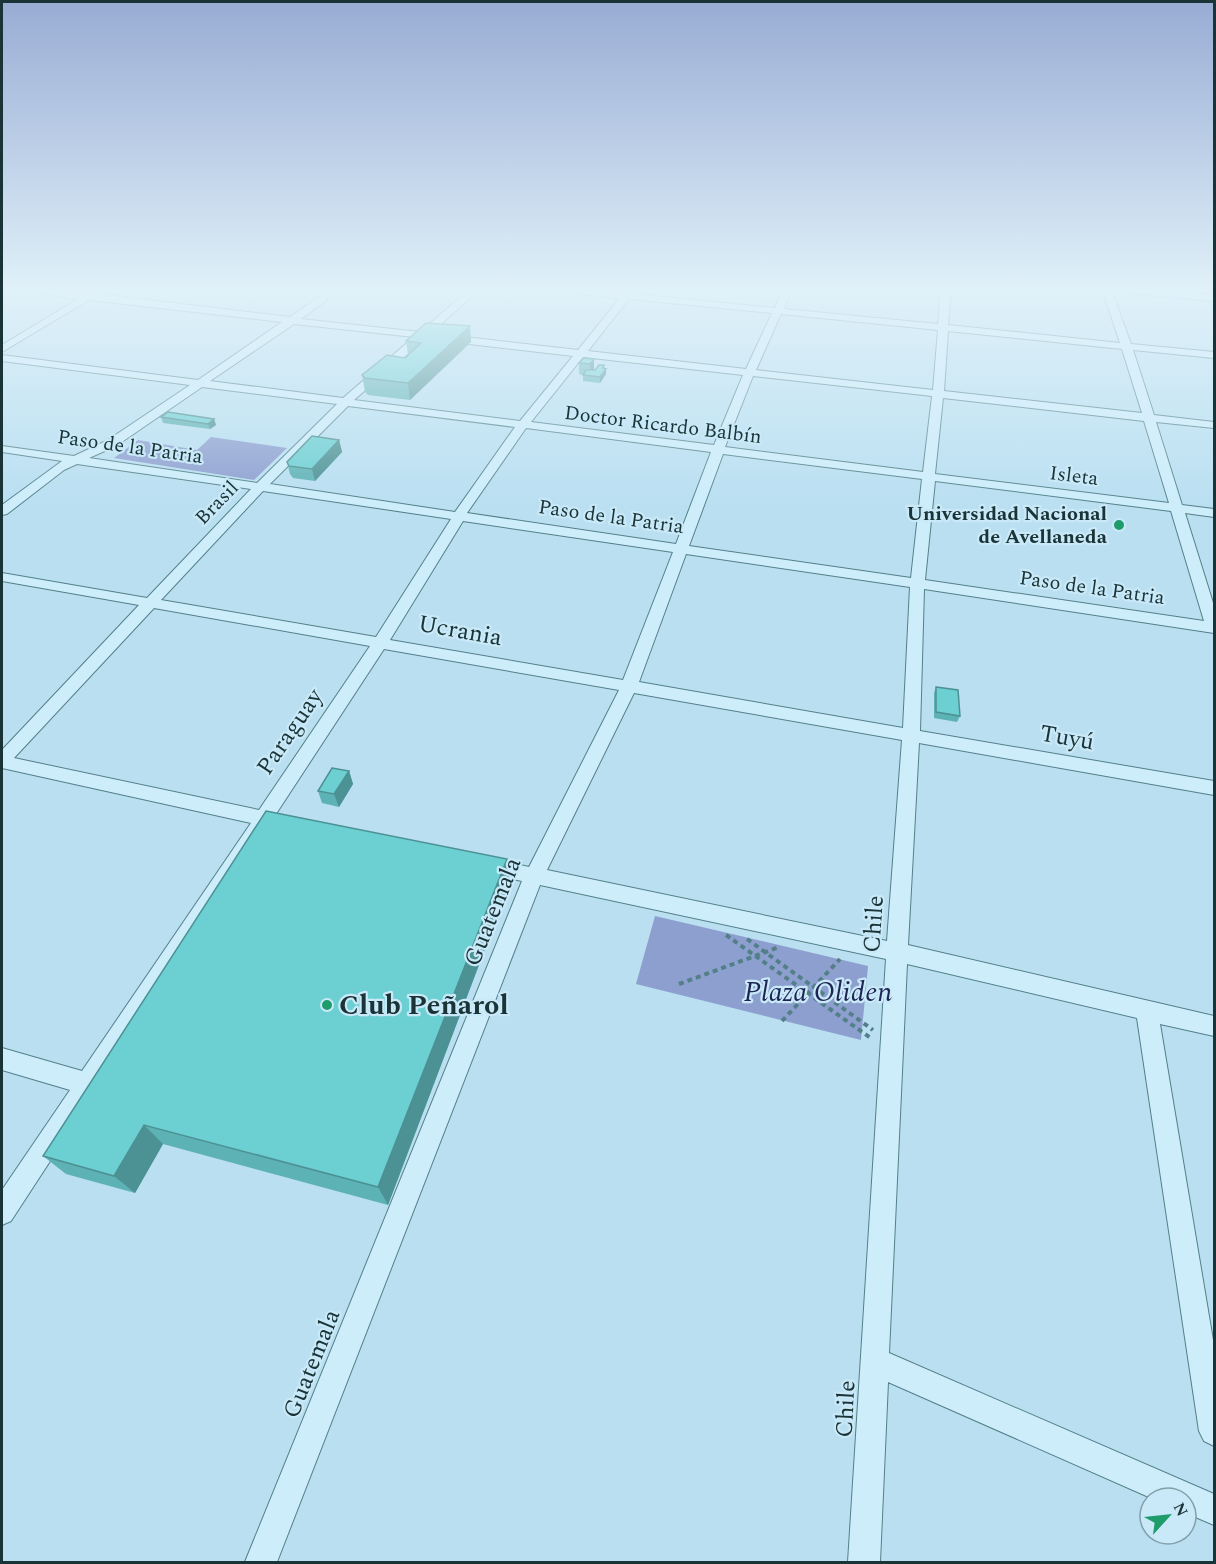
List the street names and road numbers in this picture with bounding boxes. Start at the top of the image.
street label: Doctor Ricardo Balbín [563,398,763,452]
street label: Paso de la Patria [55,422,205,472]
street label: Isleta [1048,458,1100,494]
street label: Brasil [188,474,246,532]
street label: Paso de la Patria [536,492,686,542]
street label: Paso de la Patria [1017,563,1167,613]
street label: Ucrania [415,606,505,656]
street label: Paraguay [248,680,333,783]
street label: Tuyú [1037,716,1097,760]
street label: Guatemala [455,852,531,972]
street label: Chile [854,894,894,954]
street label: Guatemala [274,1304,350,1424]
street label: Chile [827,1379,865,1439]

